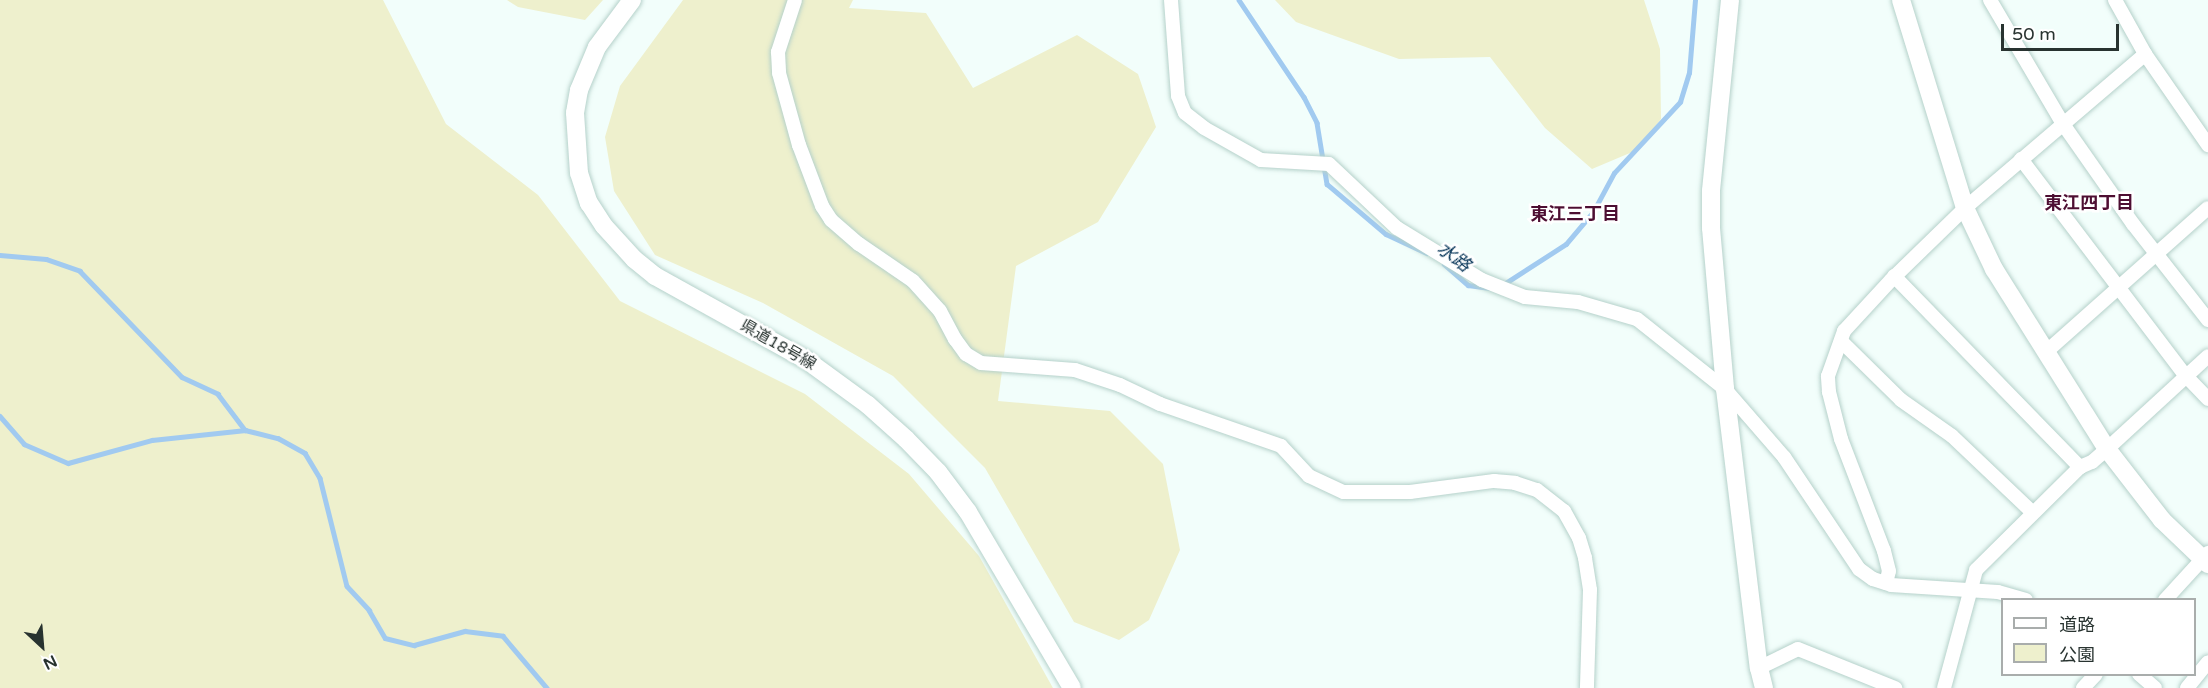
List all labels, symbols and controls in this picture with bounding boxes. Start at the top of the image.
scale bar [2004,12,2122,50]
text: 50 m [2012,23,2056,45]
district label: 東江四丁目 [2044,192,2134,214]
district label: 東江三丁目 [1530,203,1620,225]
water label: 水路 [1433,238,1475,276]
street label: 県道18号線 [737,316,819,374]
legend [2001,598,2196,676]
text: 道路 [2059,614,2095,636]
north arrow [12,616,72,676]
text: 公園 [2059,644,2095,666]
text: N [40,650,60,674]

